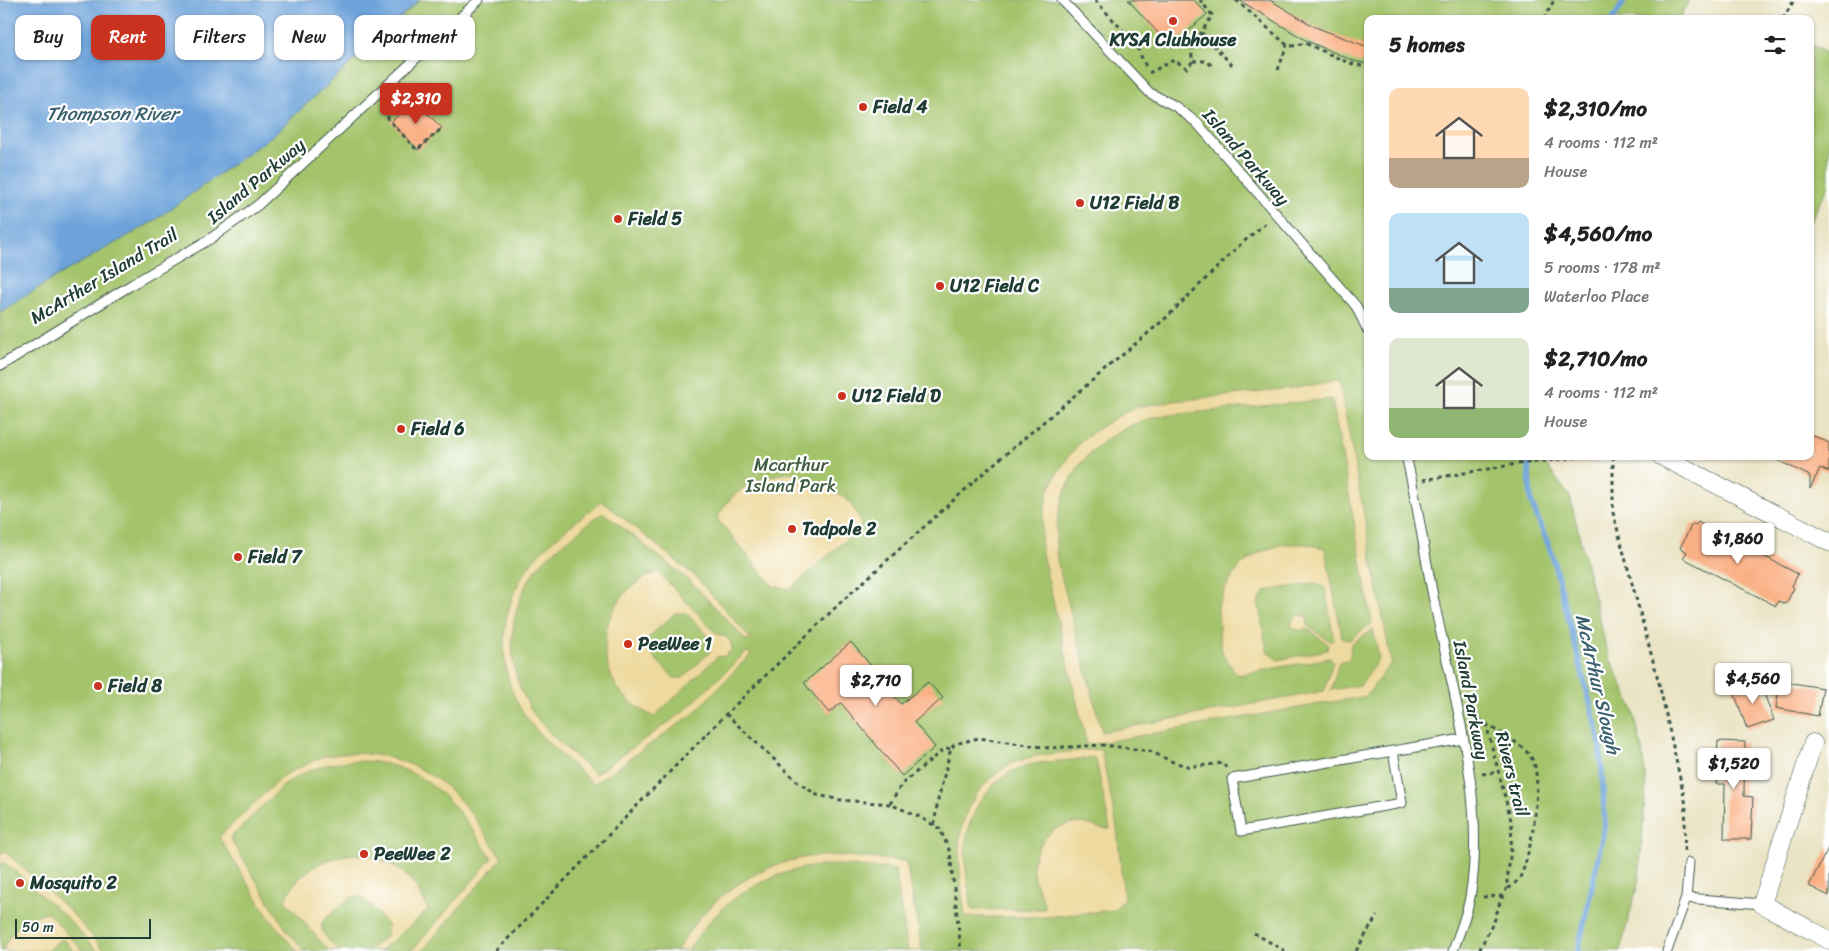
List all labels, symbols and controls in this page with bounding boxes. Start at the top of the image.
chip: Buy [15,15,81,60]
chip: Rent [91,15,165,60]
chip: Filters [175,15,264,60]
chip: New [274,15,344,60]
chip: Apartment [354,15,475,60]
marker: KYSA Clubhouse [1167,15,1179,27]
place label: KYSA Clubhouse [1108,24,1237,56]
text: 5 homes [1389,26,1465,64]
icon: filters [1761,31,1789,59]
pin: $2,310 [375,82,457,125]
text: $2,310 [391,84,441,113]
text: $2,310/mo [1544,90,1647,128]
place label: Field 4 [872,91,928,123]
water label: Thompson River [46,97,181,130]
street label: Island Parkway [1194,100,1298,214]
marker: Field 4 [857,101,869,113]
icon: home [1429,108,1489,168]
text: 4 rooms · 112 m² [1544,128,1658,157]
street label: Island Parkway [199,129,313,233]
text: House [1544,157,1587,186]
place label: U12 Field B [1090,187,1180,219]
marker: U12 Field B [1074,197,1086,209]
place label: Field 5 [627,203,682,235]
marker: Field 5 [612,213,624,225]
text: $4,560/mo [1544,215,1652,253]
street label: McArther Island Trail [24,219,185,333]
icon: home [1429,233,1489,293]
text: 5 rooms · 178 m² [1544,253,1661,282]
place label: U12 Field C [950,270,1040,302]
marker: U12 Field C [934,280,946,292]
text: Waterloo Place [1544,282,1649,311]
text: $2,710/mo [1544,340,1647,378]
icon: home [1429,358,1489,418]
text: 4 rooms · 112 m² [1544,378,1658,407]
place label: U12 Field D [852,380,941,412]
marker: U12 Field D [836,390,848,402]
text: House [1544,407,1587,436]
place label: Field 6 [410,413,465,445]
marker: Field 6 [395,423,407,435]
park label: Mcarthur Island Park [745,449,836,502]
place label: Tadpole 2 [802,513,877,545]
pin: $1,860 [1697,522,1779,565]
marker: Tadpole 2 [786,523,798,535]
text: $1,860 [1713,524,1763,553]
place label: Field 7 [247,541,303,573]
marker: Field 7 [232,551,244,563]
water label: McArthur Slough [1566,611,1631,759]
place label: PeeWee 1 [638,628,712,660]
street label: Island Parkway [1444,636,1498,763]
marker: PeeWee 1 [622,638,634,650]
pin: $4,560 [1712,662,1794,705]
pin: $2,710 [835,664,917,707]
text: $4,560 [1726,664,1780,693]
text: $2,710 [851,666,901,695]
place label: Field 8 [107,670,162,702]
marker: Field 8 [92,680,104,692]
street label: Rivers trail [1486,728,1538,821]
pin: $1,520 [1693,748,1775,790]
text: $1,520 [1708,749,1760,778]
place label: PeeWee 2 [374,838,451,870]
marker: PeeWee 2 [358,848,370,860]
place label: Mosquito 2 [29,867,118,899]
marker: Mosquito 2 [14,877,26,889]
text: 50 m [22,915,54,940]
scale bar [15,916,151,939]

